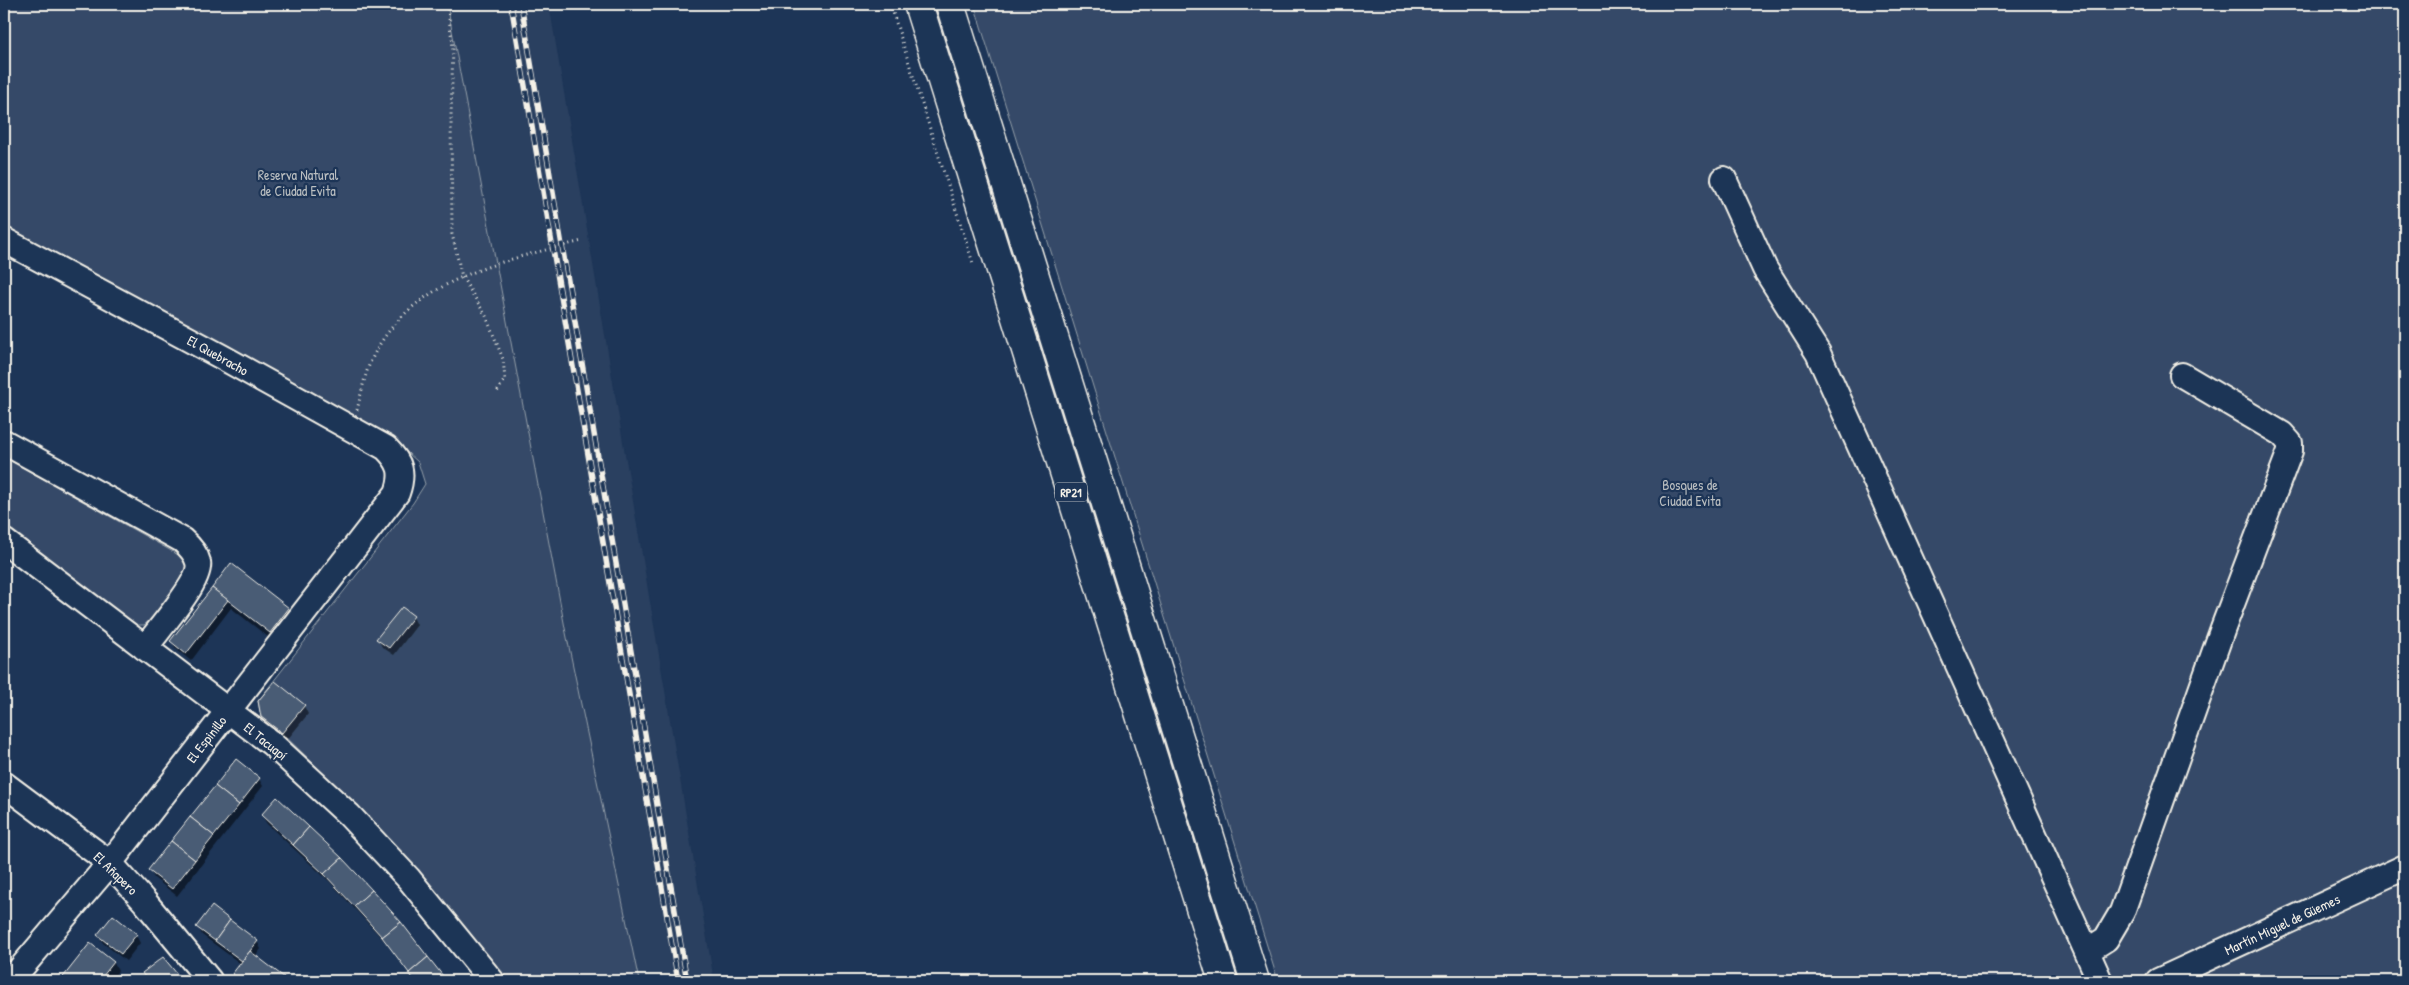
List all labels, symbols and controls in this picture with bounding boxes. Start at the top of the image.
park label: Reserva Natural de Ciudad Evita [258,165,339,200]
street label: El Quebracho [184,330,252,380]
park label: Bosques de Ciudad Evita [1659,475,1721,510]
road number: RP21 [1055,482,1087,502]
street label: El Espinillo [182,711,231,767]
street label: El Tacuapí [240,718,292,765]
street label: El Añapero [89,847,142,900]
street label: Martín Miguel de Güemes [2221,889,2343,960]

